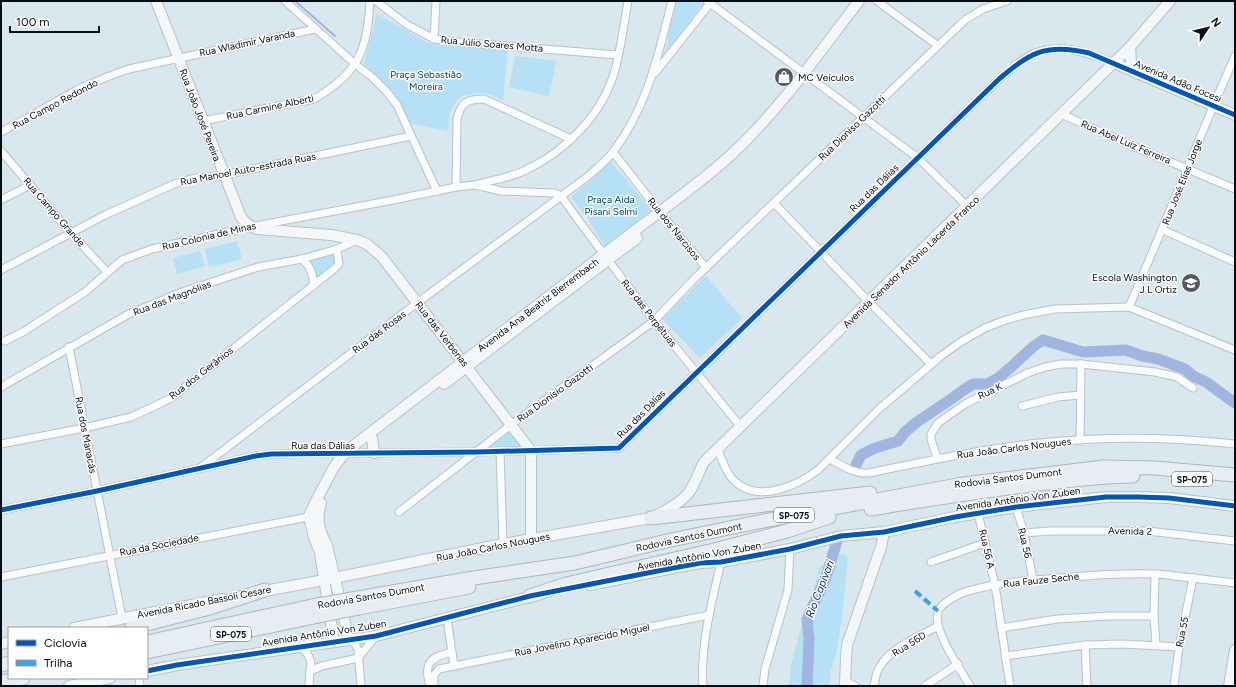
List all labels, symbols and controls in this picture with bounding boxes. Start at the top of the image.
scale bar [10,8,99,34]
north arrow [1188,8,1228,48]
text: 100 m [16,15,50,29]
text: N [1208,15,1224,30]
street label: Rua Wladimir Varanda [198,26,296,60]
street label: Rua Júlio Soares Motta [440,33,544,55]
street label: Avenida Adão Focesi [1132,57,1224,105]
shop icon: MC Veículos [773,66,795,88]
street label: Rua João José Pereira [176,67,224,163]
park label: Praça Sebastião Moreira [390,68,462,93]
place label: MC Veículos [798,71,854,84]
street label: Rua Campo Redondo [10,76,100,132]
street label: Rua Carmine Alberti [225,91,315,123]
street label: Rua Dioníso Gazotti [816,93,888,163]
street label: Rua Abel Luíz Ferreira [1079,117,1173,167]
street label: Rua José Elias Jorge [1159,137,1205,227]
street label: Rua Manoel Auto-estrada Ruas [179,149,317,189]
street label: Rua das Dálias [847,161,902,215]
street label: Rua Campo Grande [20,175,88,250]
park label: Praça Aida Pisani Selmi [585,193,637,218]
street label: Avenida Senador Antônio Lacerda Franco [840,193,982,331]
street label: Rua dos Narcisos [645,195,704,263]
street label: Rua Colonia de Minas [161,219,257,253]
street label: Avenida Ana Beatriz Bierrembach [475,255,602,355]
place label: Escola Washington J L Ortiz [1092,271,1177,296]
school or university icon: Escola Washington J L Ortiz [1180,272,1202,294]
street label: Rua das Perpétuas [618,276,680,350]
street label: Rua das Magnólias [131,277,213,319]
street label: Rua das Verbenas [412,299,472,370]
street label: Rua das Rosas [350,307,409,356]
street label: Rua dos Gerânios [166,344,236,402]
street label: Rua Dionísio Gazotti [514,361,596,425]
street label: Rua K [976,379,1005,402]
street label: Rua das Dálias [614,387,668,441]
street label: Rua dos Manacás [72,396,100,475]
street label: Rua João Carlos Nougues [956,434,1072,461]
street label: Rua das Dálias [291,439,355,452]
street label: Rodovia Santos Dumont [953,465,1063,491]
road number: SP-075 [1172,472,1212,486]
street label: Avenida Antônio Von Zuben [955,484,1082,514]
road number: SP-075 [774,508,814,522]
street label: Rodovia Santos Dumont [635,519,744,555]
street label: Avenida 2 [1108,524,1152,538]
street label: Rua 56 [1015,527,1035,560]
street label: Rua 56 A [976,528,998,570]
street label: Rua João Carlos Nougues [435,530,551,564]
street label: Rua da Sociedade [118,531,200,559]
street label: Avenida Antônio Von Zuben [636,539,763,573]
water label: Rio Capivari [803,558,837,620]
street label: Rua Fauze Seche [1002,569,1080,590]
street label: Rodovia Santos Dumont [317,580,426,612]
street label: Avenida Ricado Bassoli Cesare [136,583,273,621]
street label: Rua 55 [1173,615,1191,648]
street label: Avenida Antônio Von Zuben [261,617,388,649]
street label: Rua Jovelino Aparecido Miguel [513,620,651,660]
legend [8,627,148,679]
road number: SP-075 [211,627,251,641]
street label: Rua 56D [890,628,929,660]
text: Ciclovia [44,636,87,650]
text: Trilha [44,656,72,670]

